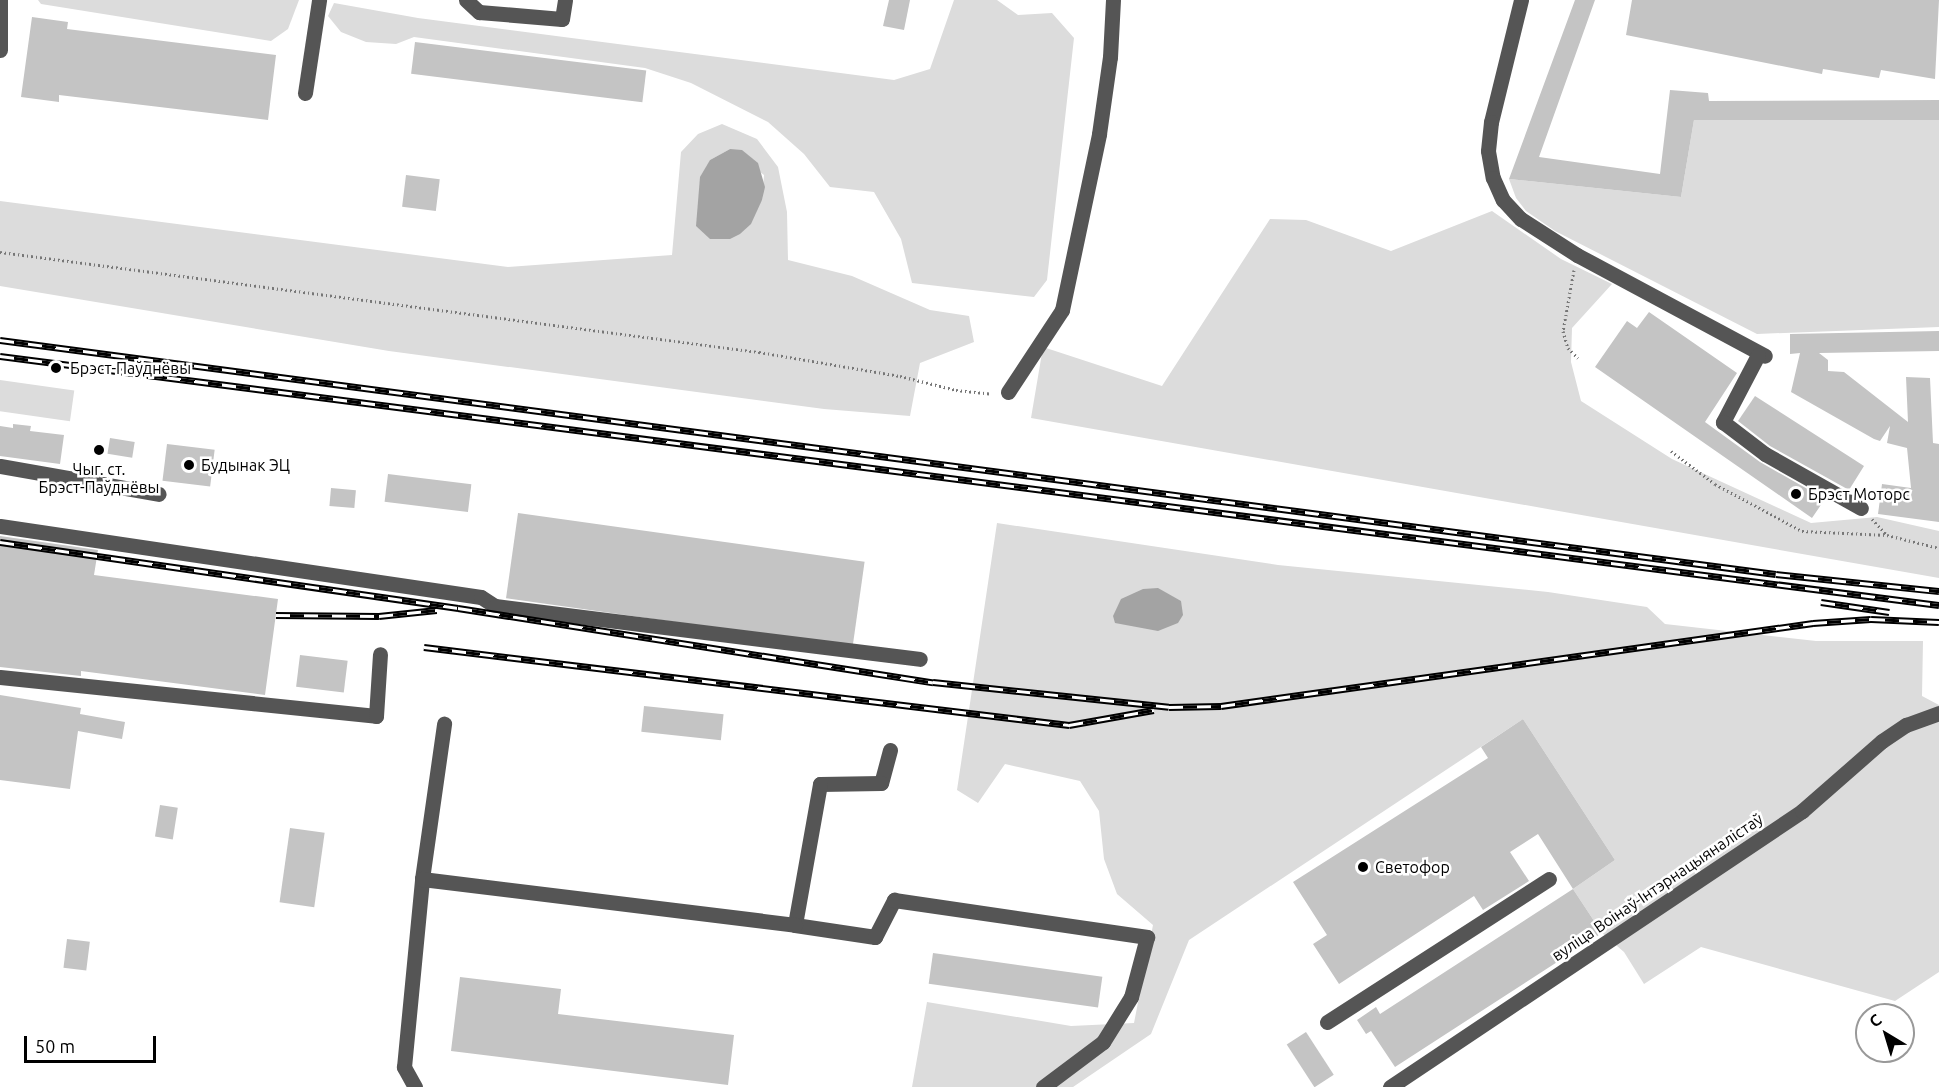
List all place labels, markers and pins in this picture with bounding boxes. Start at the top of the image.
place label: Брэст-Паўднёвы [70,358,191,378]
marker: Брэст-Паўднёвы [47,359,65,377]
marker: Чыг. ст. Брэст-Паўднёвы [92,443,106,457]
place label: Будынак ЭЦ [201,455,290,475]
marker: Будынак ЭЦ [182,458,196,472]
place label: Чыг. ст. Брэст-Паўднёвы [38,459,160,497]
place label: Брэст Моторс [1808,484,1910,504]
marker: Брэст Моторс [1789,487,1803,501]
place label: Светофор [1375,857,1450,877]
marker: Светофор [1356,860,1370,874]

